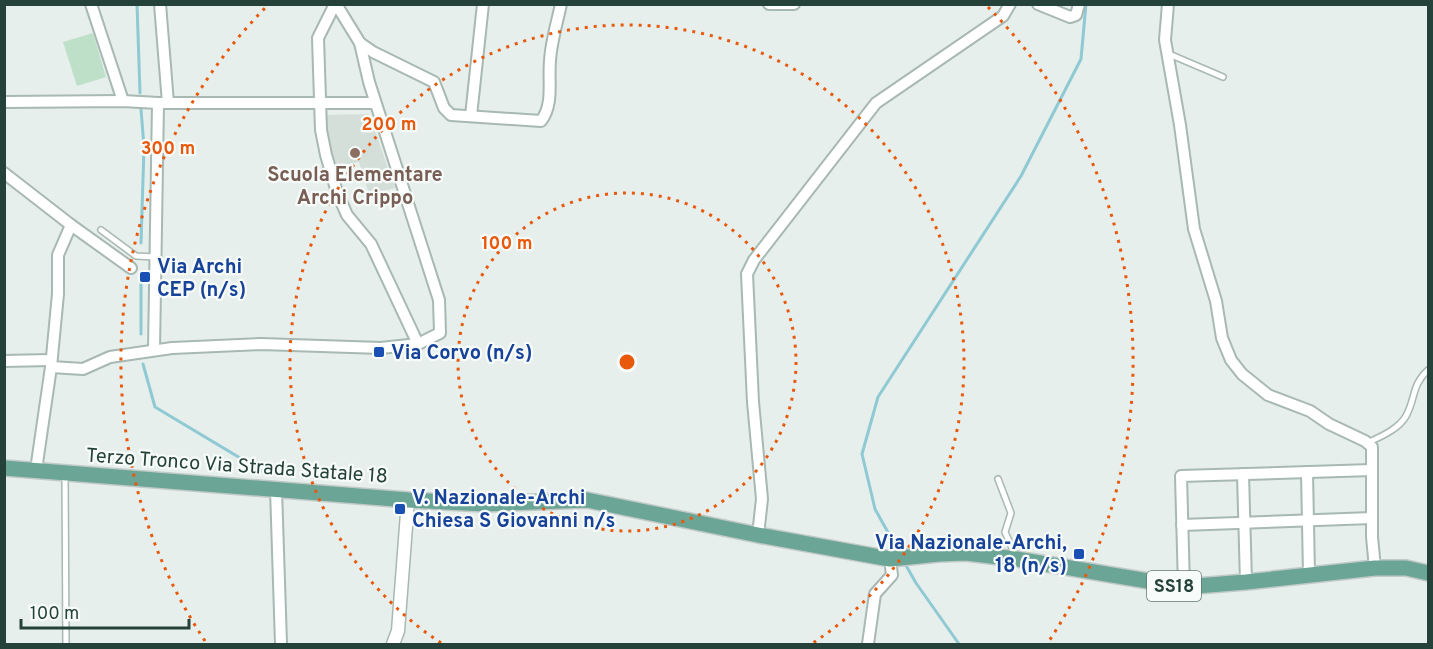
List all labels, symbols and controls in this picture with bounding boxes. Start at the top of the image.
text: 200 m [361,114,417,137]
text: 300 m [141,138,195,161]
marker: Scuola Elementare Archi Crippo [348,146,362,160]
place label: Scuola Elementare Archi Crippo [267,163,443,212]
text: 100 m [481,233,533,256]
place label: Via Archi CEP (n/s) [157,255,246,304]
marker: Via Archi CEP (n/s) [138,270,152,284]
place label: Via Corvo (n/s) [391,341,532,367]
marker: Via Corvo (n/s) [372,345,386,359]
centre of rings [617,352,637,372]
street label: Terzo Tronco Via Strada Statale 18 [85,443,389,491]
place label: V. Nazionale-Archi Chiesa S Giovanni n/s [412,486,615,535]
marker: V. Nazionale-Archi Chiesa S Giovanni n/s [393,502,407,516]
place label: Via Nazionale-Archi, 18 (n/s) [875,531,1067,580]
marker: Via Nazionale-Archi, 18 (n/s) [1072,547,1086,561]
road number: SS18 [1147,571,1201,601]
scale bar [21,592,189,630]
text: 100 m [30,603,79,626]

